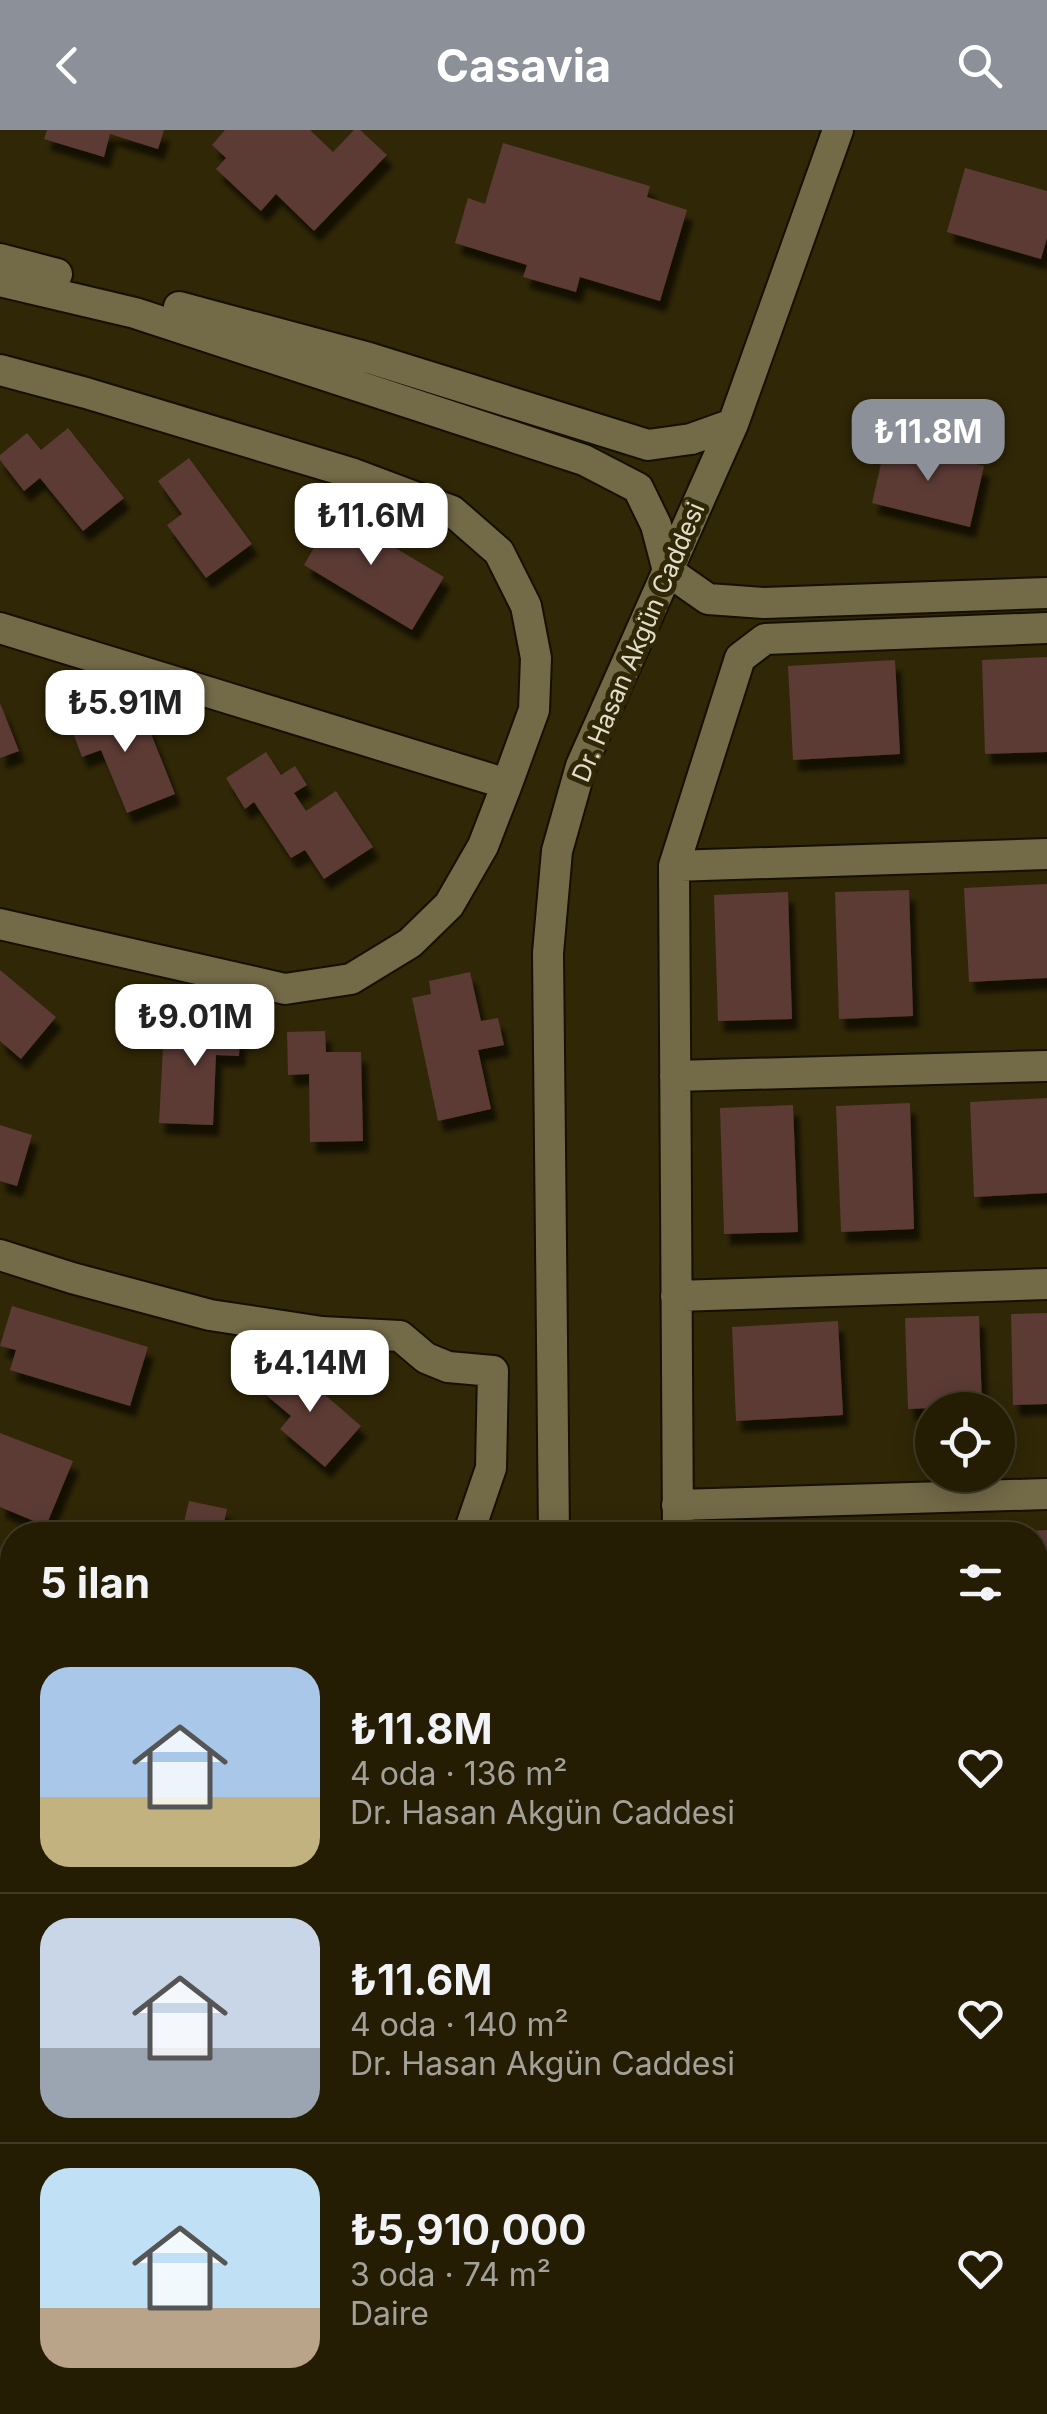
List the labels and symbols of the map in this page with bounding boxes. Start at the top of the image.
pin: ₺11.8M [847,399,1009,484]
pin: ₺11.6M [290,483,452,568]
street label: Dr. Hasan Akgün Caddesi [565,498,711,786]
pin: ₺5.91M [44,670,206,755]
pin: ₺9.01M [114,984,276,1069]
pin: ₺4.14M [229,1330,391,1415]

